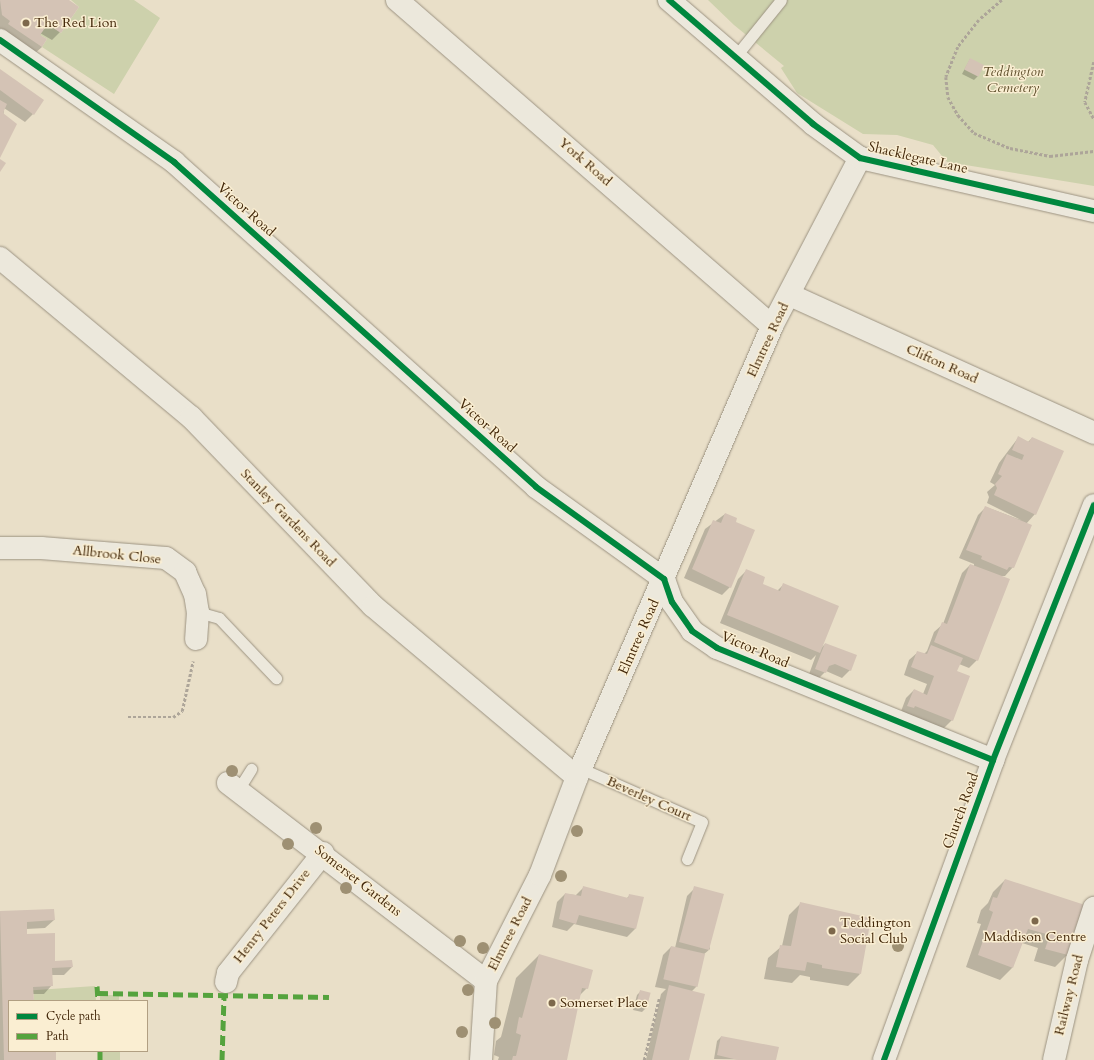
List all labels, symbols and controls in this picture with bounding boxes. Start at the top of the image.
place label: The Red Lion [34,15,117,31]
marker: The Red Lion [21,18,31,28]
park label: Teddington Cemetery [982,64,1044,96]
street label: York Road [555,134,615,190]
street label: Shacklegate Lane [867,138,969,178]
street label: Victor Road [214,180,278,240]
street label: Elmtree Road [743,300,793,380]
street label: Clifton Road [903,341,981,387]
street label: Victor Road [455,396,519,456]
street label: Stanley Gardens Road [237,466,339,570]
street label: Allbrook Close [72,542,162,568]
street label: Elmtree Road [615,597,663,677]
street label: Victor Road [718,628,792,672]
street label: Church Road [939,771,983,851]
street label: Beverley Court [604,773,694,825]
street label: Somerset Gardens [311,842,405,920]
street label: Henry Peters Drive [230,865,314,967]
street label: Elmtree Road [484,894,536,974]
place label: Teddington Social Club [840,915,911,948]
marker: Maddison Centre [1029,915,1041,927]
marker: Teddington Social Club [827,926,837,936]
place label: Maddison Centre [984,929,1086,945]
street label: Railway Road [1051,953,1087,1037]
place label: Somerset Place [560,995,648,1011]
marker: Somerset Place [547,998,557,1008]
legend [8,1000,148,1052]
text: Cycle path [46,1008,101,1024]
text: Path [46,1028,69,1044]

